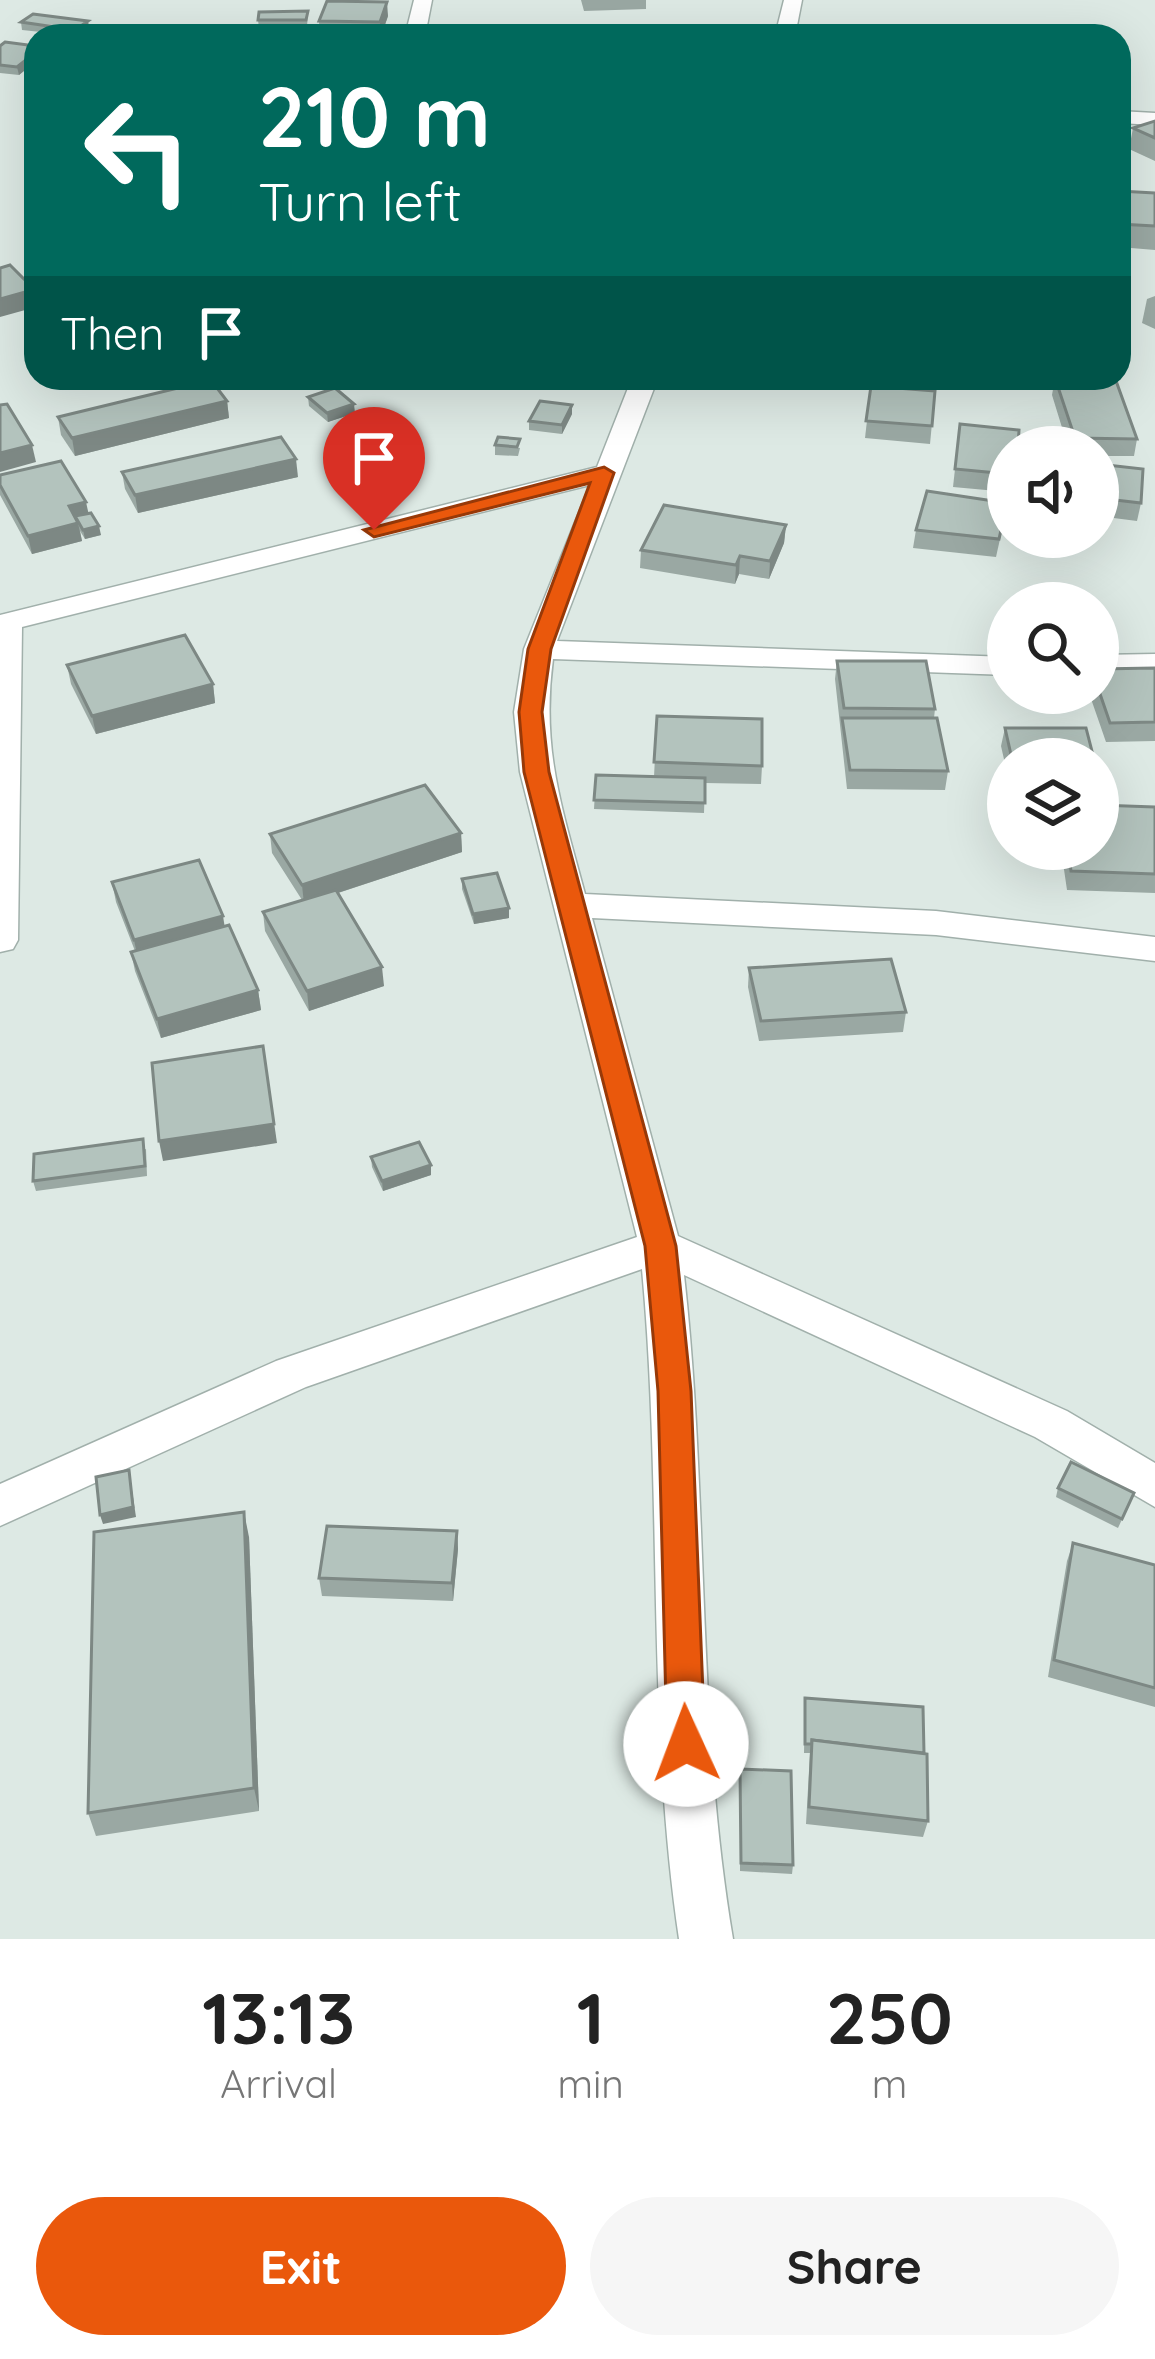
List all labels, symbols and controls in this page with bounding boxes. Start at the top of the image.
text: 210 m [258,63,491,168]
icon: left [60,72,216,228]
text: Turn left [258,167,462,235]
icon: arrive [188,300,254,366]
text: Then [60,305,164,361]
pin [323,407,425,530]
icon: arrive [341,425,407,491]
map controls [987,426,1119,870]
button: sound [987,426,1119,558]
button: search [987,582,1119,714]
button: layers [987,738,1119,870]
position arrow [623,1681,749,1807]
text: 13:13 [202,1972,355,2062]
text: 1 [577,1972,605,2062]
text: 250 [826,1972,953,2062]
text: Arrival [220,2059,337,2108]
text: min [557,2059,624,2108]
text: m [872,2059,907,2108]
button: Exit [36,2197,566,2335]
button: Share [590,2197,1119,2335]

